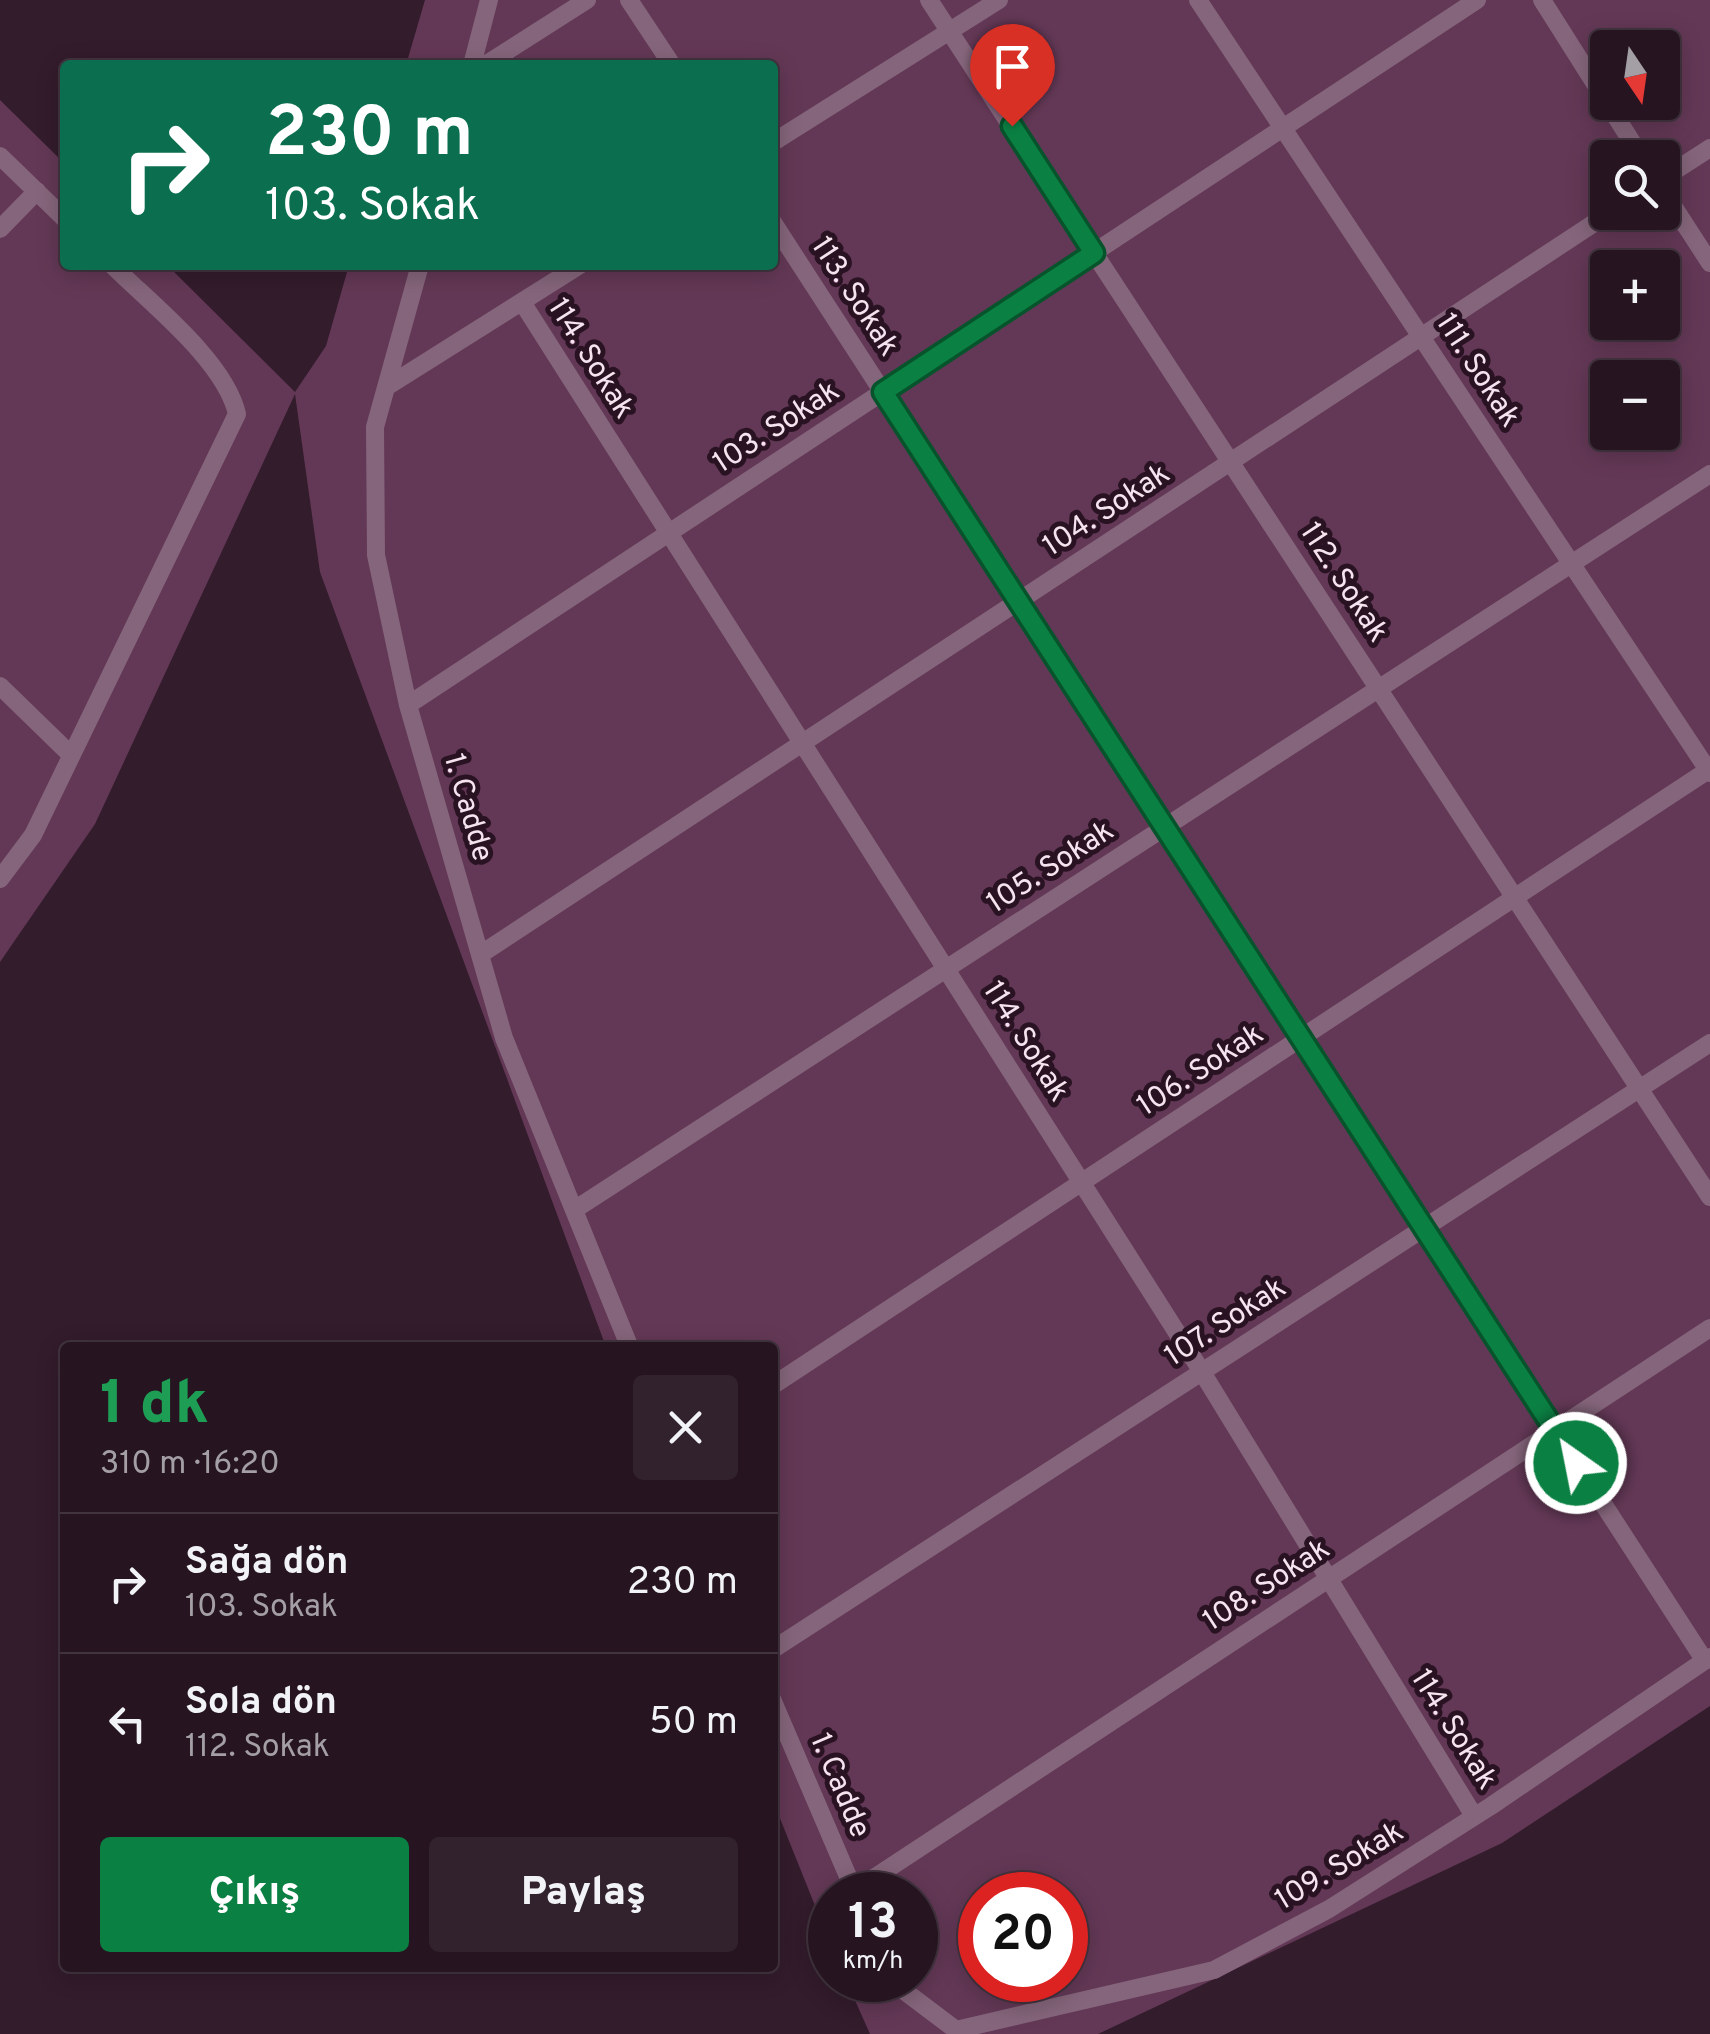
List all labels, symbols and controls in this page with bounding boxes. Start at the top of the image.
pin [970,24,1055,127]
north arrow [1590,30,1680,120]
map controls [1590,30,1680,450]
icon: arrive [985,39,1040,94]
text: 230 m [265,92,474,181]
icon: right [100,100,230,230]
button: search [1590,140,1680,230]
text: 103. Sokak [265,179,480,236]
street label: 113. Sokak [802,230,906,364]
button: + [1590,250,1680,340]
street label: 114. Sokak [538,292,642,426]
street label: 111. Sokak [1427,307,1527,435]
button: − [1590,360,1680,450]
street label: 103. Sokak [707,373,847,483]
street label: 104. Sokak [1037,456,1177,566]
street label: 112. Sokak [1291,516,1395,650]
street label: 1. Cadde [434,750,500,866]
street label: 105. Sokak [981,813,1121,923]
street label: 114. Sokak [973,975,1077,1109]
street label: 106. Sokak [1131,1016,1271,1126]
street label: 107. Sokak [1158,1270,1294,1376]
text: 1 dk [100,1369,209,1445]
button: close [633,1375,738,1480]
position arrow [1524,1411,1628,1515]
text: 310 m · 16:20 [100,1445,280,1485]
street label: 108. Sokak [1197,1531,1337,1641]
text: Sağa dön [185,1539,349,1588]
icon: right [100,1556,155,1611]
text: 230 m [627,1559,738,1608]
text: 103. Sokak [185,1588,338,1628]
street label: 114. Sokak [1401,1663,1505,1797]
text: Sola dön [185,1679,337,1728]
icon: left [100,1696,155,1751]
text: 50 m [649,1699,738,1748]
text: 112. Sokak [185,1728,330,1768]
street label: 1. Cadde [800,1728,878,1844]
street label: 109. Sokak [1269,1814,1411,1920]
button: Çıkış [100,1837,409,1952]
button: Paylaş [429,1837,738,1952]
speed limit sign: 20 [958,1872,1088,2002]
text: 13 [848,1893,898,1956]
text: km/h [843,1946,903,1978]

